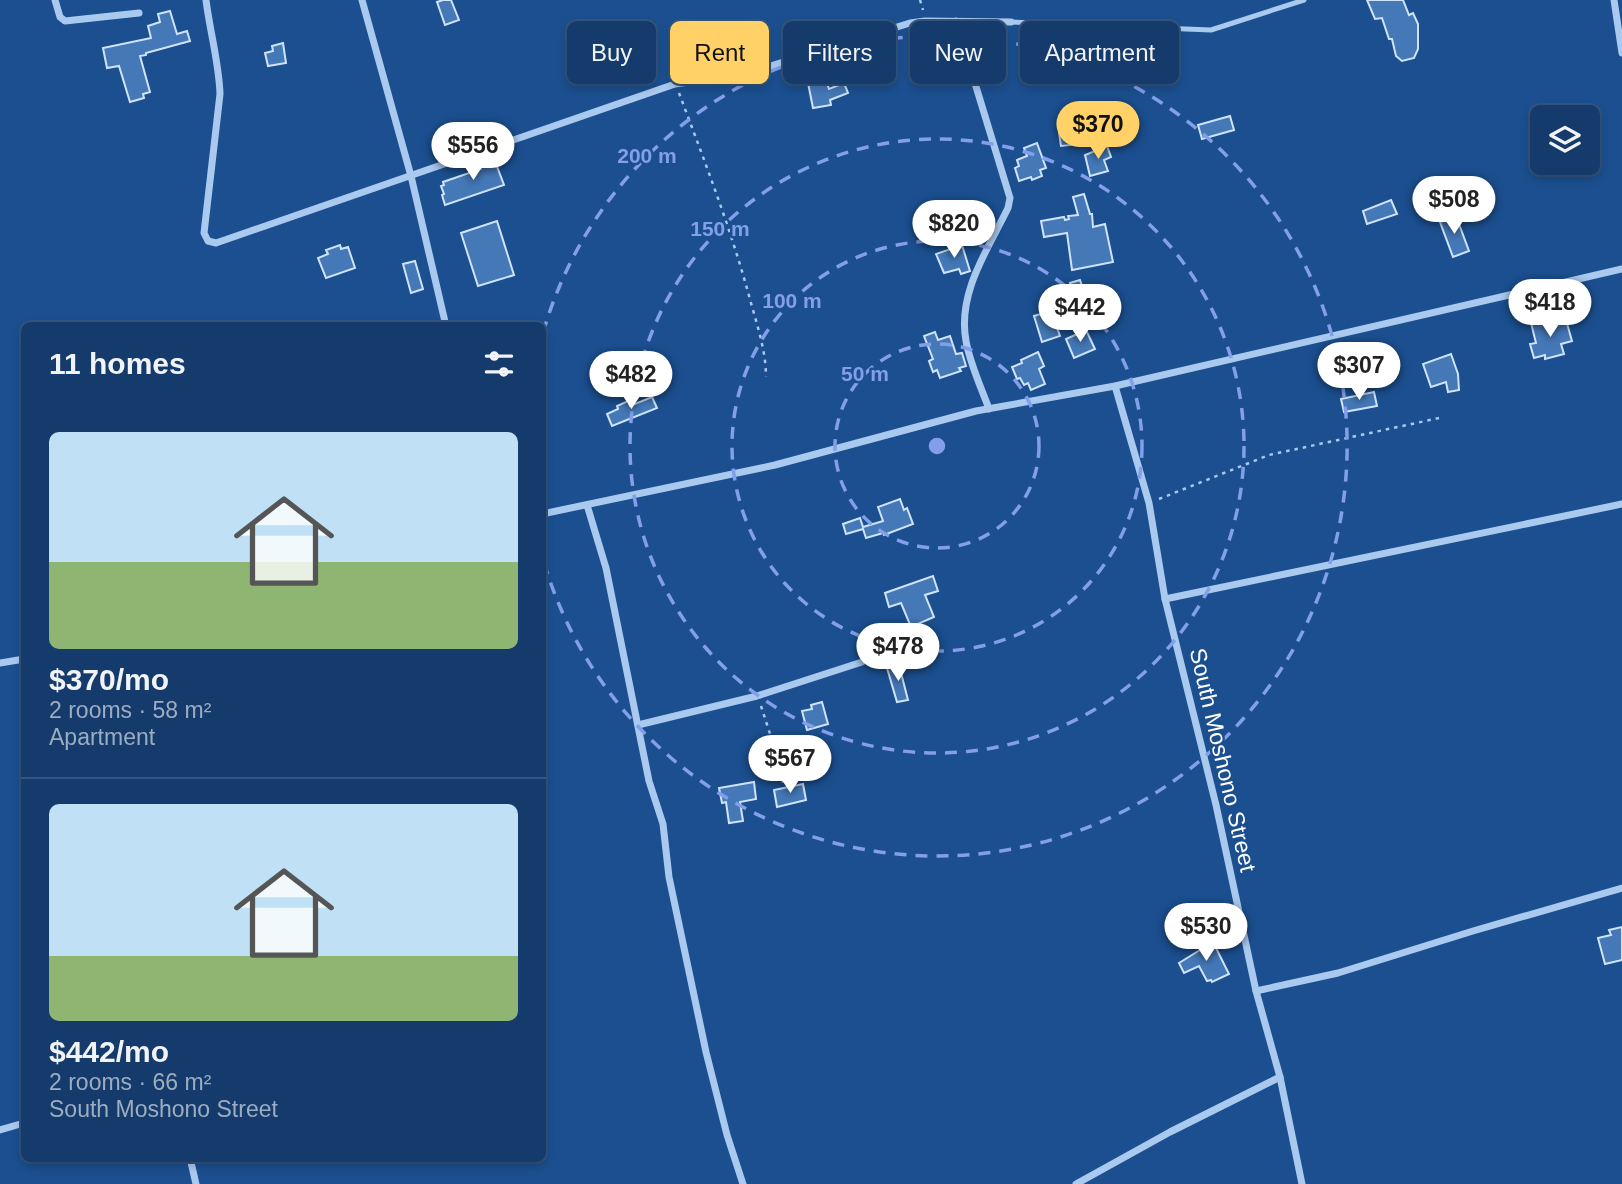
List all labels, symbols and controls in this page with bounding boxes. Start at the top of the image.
chip: Buy [567,21,656,84]
chip: Rent [670,21,769,84]
chip: Filters [783,21,896,84]
chip: New [910,21,1006,84]
chip: Apartment [1020,21,1179,84]
pin: $370 [1057,102,1139,161]
map controls [1530,105,1600,175]
button: layers [1530,105,1600,175]
text: $370 [1072,111,1124,137]
pin: $556 [432,122,514,182]
text: $556 [447,132,499,158]
text: 200 m [617,144,677,167]
pin: $508 [1413,176,1495,236]
text: $508 [1428,186,1480,212]
pin: $820 [913,201,995,260]
text: $820 [928,210,980,236]
text: 150 m [690,217,750,240]
pin: $418 [1509,280,1591,339]
pin: $442 [1039,284,1121,344]
text: 100 m [762,289,822,312]
text: $418 [1524,289,1576,315]
text: $442 [1054,294,1106,320]
pin: $307 [1318,342,1400,402]
icon: filters [480,345,518,383]
text: 11 homes [49,347,186,380]
pin: $482 [590,352,672,411]
text: $307 [1333,352,1385,378]
text: $482 [605,361,657,387]
text: 50 m [841,362,889,385]
centre of rings [925,434,949,458]
icon: home [221,478,347,604]
pin: $478 [857,624,939,683]
text: $478 [872,633,924,659]
street label: South Moshono Street [1185,646,1262,875]
text: $370/mo [49,663,169,696]
text: 2 rooms · 58 m² [49,697,211,723]
text: Apartment [49,724,155,750]
pin: $567 [749,736,831,795]
text: $567 [764,745,816,771]
icon: home [221,850,347,976]
pin: $530 [1165,904,1247,963]
text: $530 [1180,913,1232,939]
text: $442/mo [49,1035,169,1068]
text: 2 rooms · 66 m² [49,1069,211,1095]
text: South Moshono Street [49,1096,278,1122]

